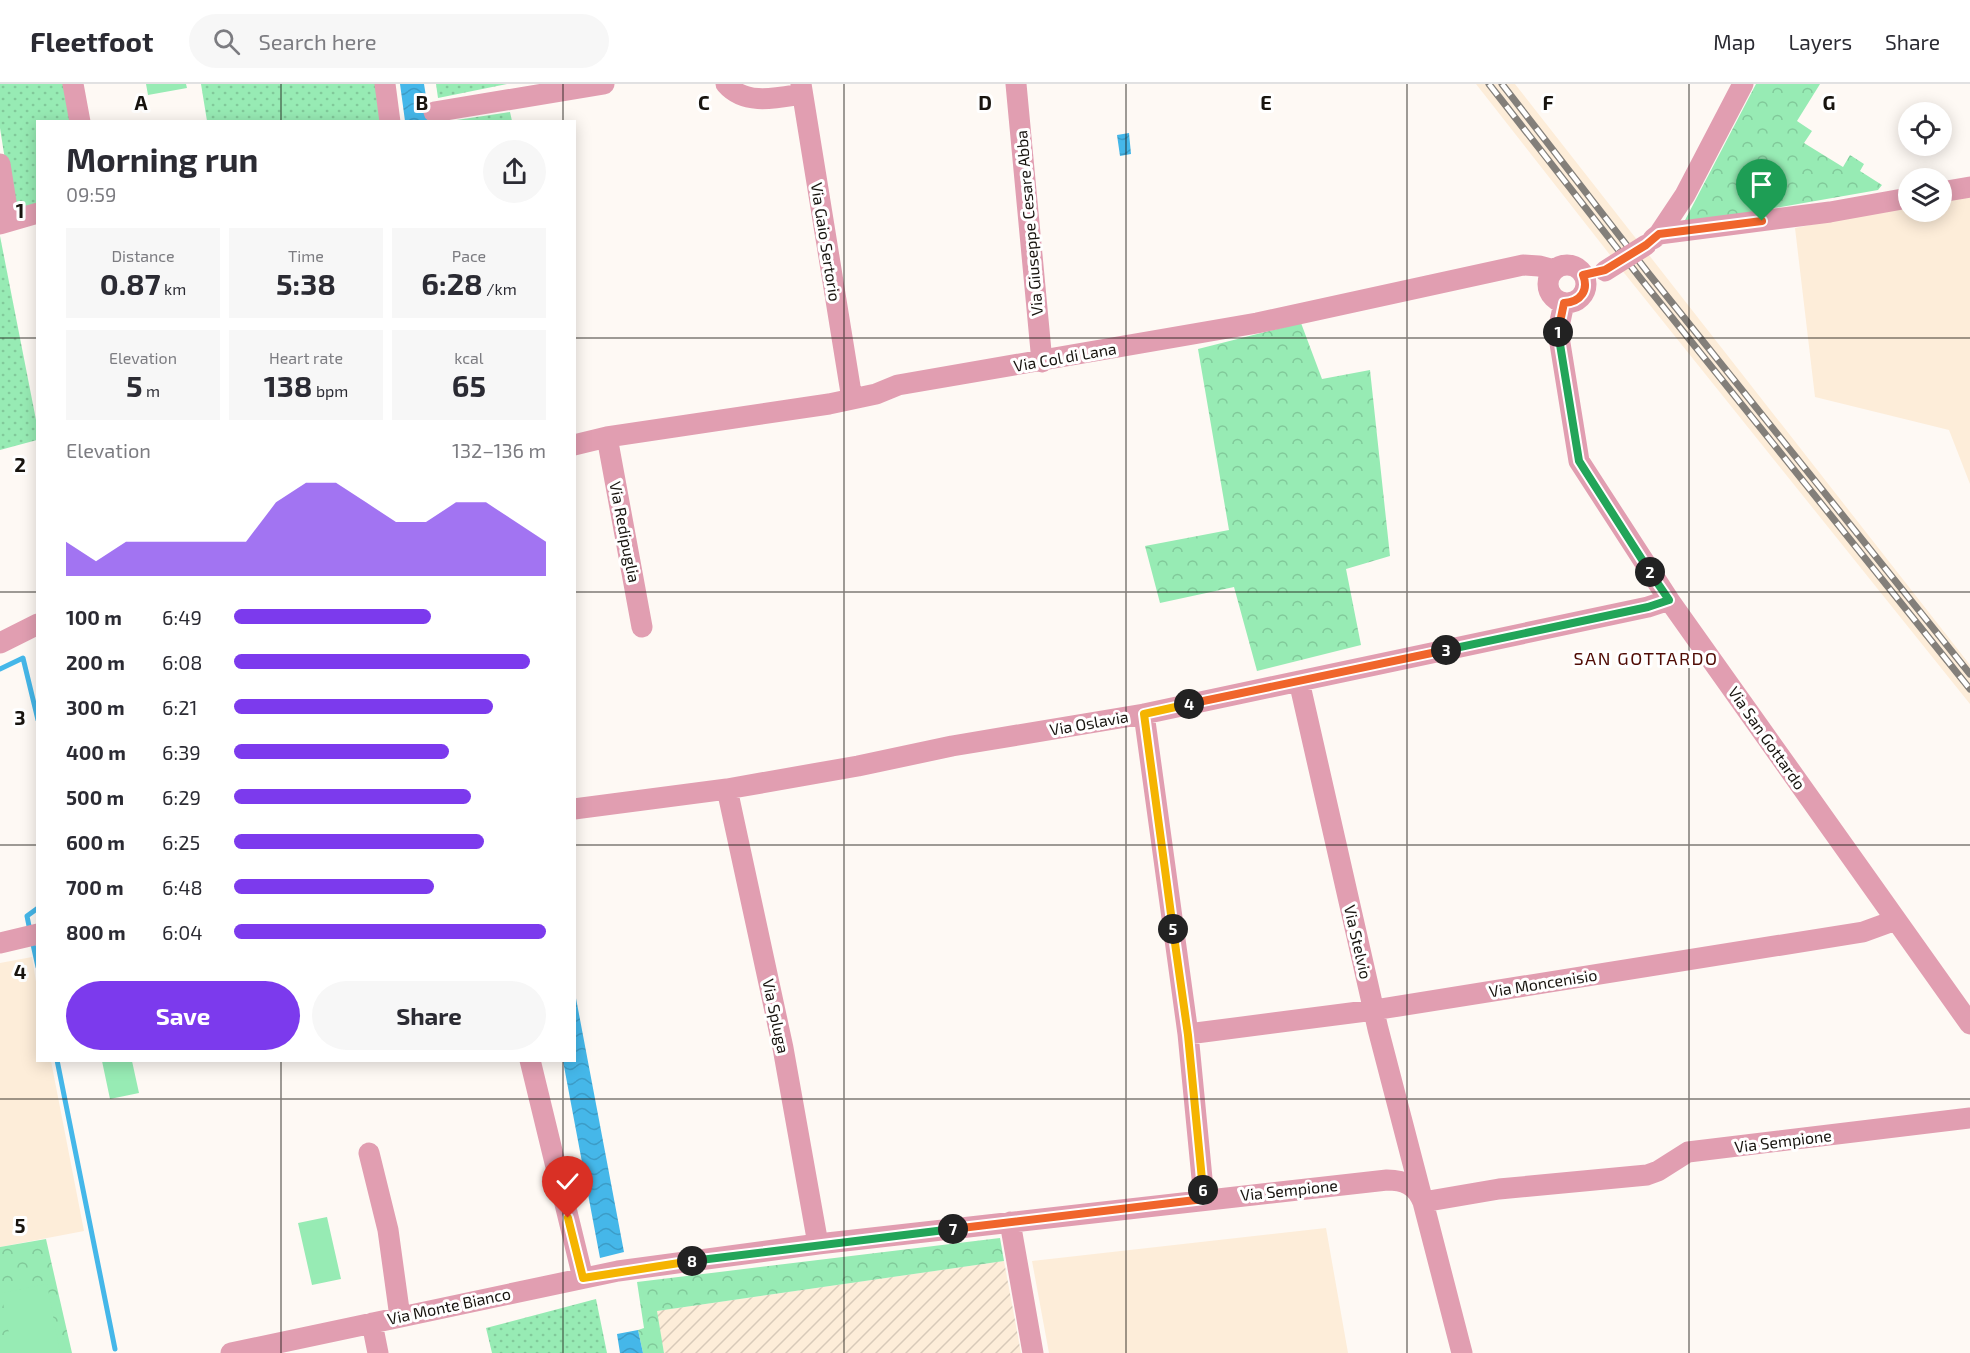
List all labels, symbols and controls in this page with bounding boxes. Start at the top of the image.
search box [189,14,609,68]
text: Fleetfoot [30,24,153,58]
icon: search [210,25,243,58]
text: Search here [258,28,377,54]
text: Map [1713,29,1755,54]
text: Layers [1788,29,1852,54]
text: Share [1885,29,1940,54]
text: A [134,90,148,114]
text: B [416,90,428,114]
text: C [698,90,710,114]
text: D [978,90,992,114]
text: E [1260,90,1272,114]
text: F [1542,90,1554,114]
text: G [1823,90,1835,114]
map controls [1898,102,1952,222]
button: locate [1898,102,1952,156]
street label: Via Giuseppe Cesare Abba [1011,129,1046,317]
text: Morning run [66,139,258,179]
button: share [483,140,546,203]
pin [1736,159,1787,221]
icon: arrive [1745,168,1778,201]
button: layers [1898,168,1952,222]
street label: Via Gaio Sertorio [808,181,845,303]
text: 09:59 [66,182,116,206]
text: 1 [16,198,24,222]
text: Distance [111,246,175,265]
text: Time [288,246,324,265]
text: Pace [452,246,486,265]
text: 0.87 [100,265,161,301]
text: 5:38 [276,265,336,301]
text: 6:28 [421,265,483,301]
text: km [161,279,186,298]
text: /km [483,279,517,298]
pin: 1 [1543,317,1573,347]
text: 1 [1555,322,1561,341]
street label: Via Col di Lana [1012,338,1118,375]
text: Elevation [109,348,177,367]
text: Heart rate [269,348,343,367]
text: kcal [454,348,484,367]
text: 5 [126,367,142,403]
text: 138 [264,367,312,403]
text: 65 [452,367,486,403]
text: m [142,381,160,400]
text: bpm [312,381,348,400]
text: Elevation [66,438,151,462]
text: 132–136 m [452,438,546,462]
text: 2 [14,452,26,476]
street label: Via Redipuglia [606,480,645,584]
pin: 2 [1635,557,1665,587]
text: 2 [1645,562,1655,581]
text: 100 m [66,605,122,629]
text: 6:49 [162,605,202,629]
pin: 3 [1431,635,1461,665]
text: 3 [1441,640,1451,659]
district label: SAN GOTTARDO [1573,647,1719,669]
text: 200 m [66,650,125,674]
text: 6:08 [162,650,202,674]
street label: Via San Gottardo [1725,683,1810,793]
pin: 4 [1174,689,1204,719]
text: 4 [1184,694,1194,713]
text: 300 m [66,695,125,719]
text: 6:21 [162,695,197,719]
text: 3 [14,705,26,729]
street label: Via Oslavia [1048,706,1130,739]
text: 400 m [66,740,126,764]
text: 6:39 [162,740,201,764]
text: 500 m [66,785,124,809]
text: 6:29 [162,785,201,809]
text: 600 m [66,830,125,854]
text: 6:25 [162,830,200,854]
text: 700 m [66,875,124,899]
text: 6:48 [162,875,203,899]
street label: Via Stelvio [1341,903,1376,981]
pin: 5 [1158,914,1188,944]
text: 5 [1169,919,1177,938]
text: 800 m [66,920,126,944]
text: 6:04 [162,920,203,944]
text: 4 [14,959,27,983]
street label: Via Moncenisio [1487,965,1598,1000]
street label: Via Spluga [759,977,794,1055]
button: Save [66,981,300,1050]
button: Share [312,981,546,1050]
street label: Via Sempione [1733,1125,1833,1156]
pin [542,1156,593,1218]
icon: check [551,1165,584,1198]
pin: 6 [1188,1175,1218,1205]
street label: Via Sempione [1239,1175,1339,1204]
text: 6 [1198,1180,1208,1199]
text: 5 [14,1213,26,1237]
pin: 7 [938,1214,968,1244]
text: 7 [949,1219,957,1238]
pin: 8 [677,1246,707,1276]
text: 8 [687,1251,697,1270]
street label: Via Monte Bianco [386,1283,512,1328]

